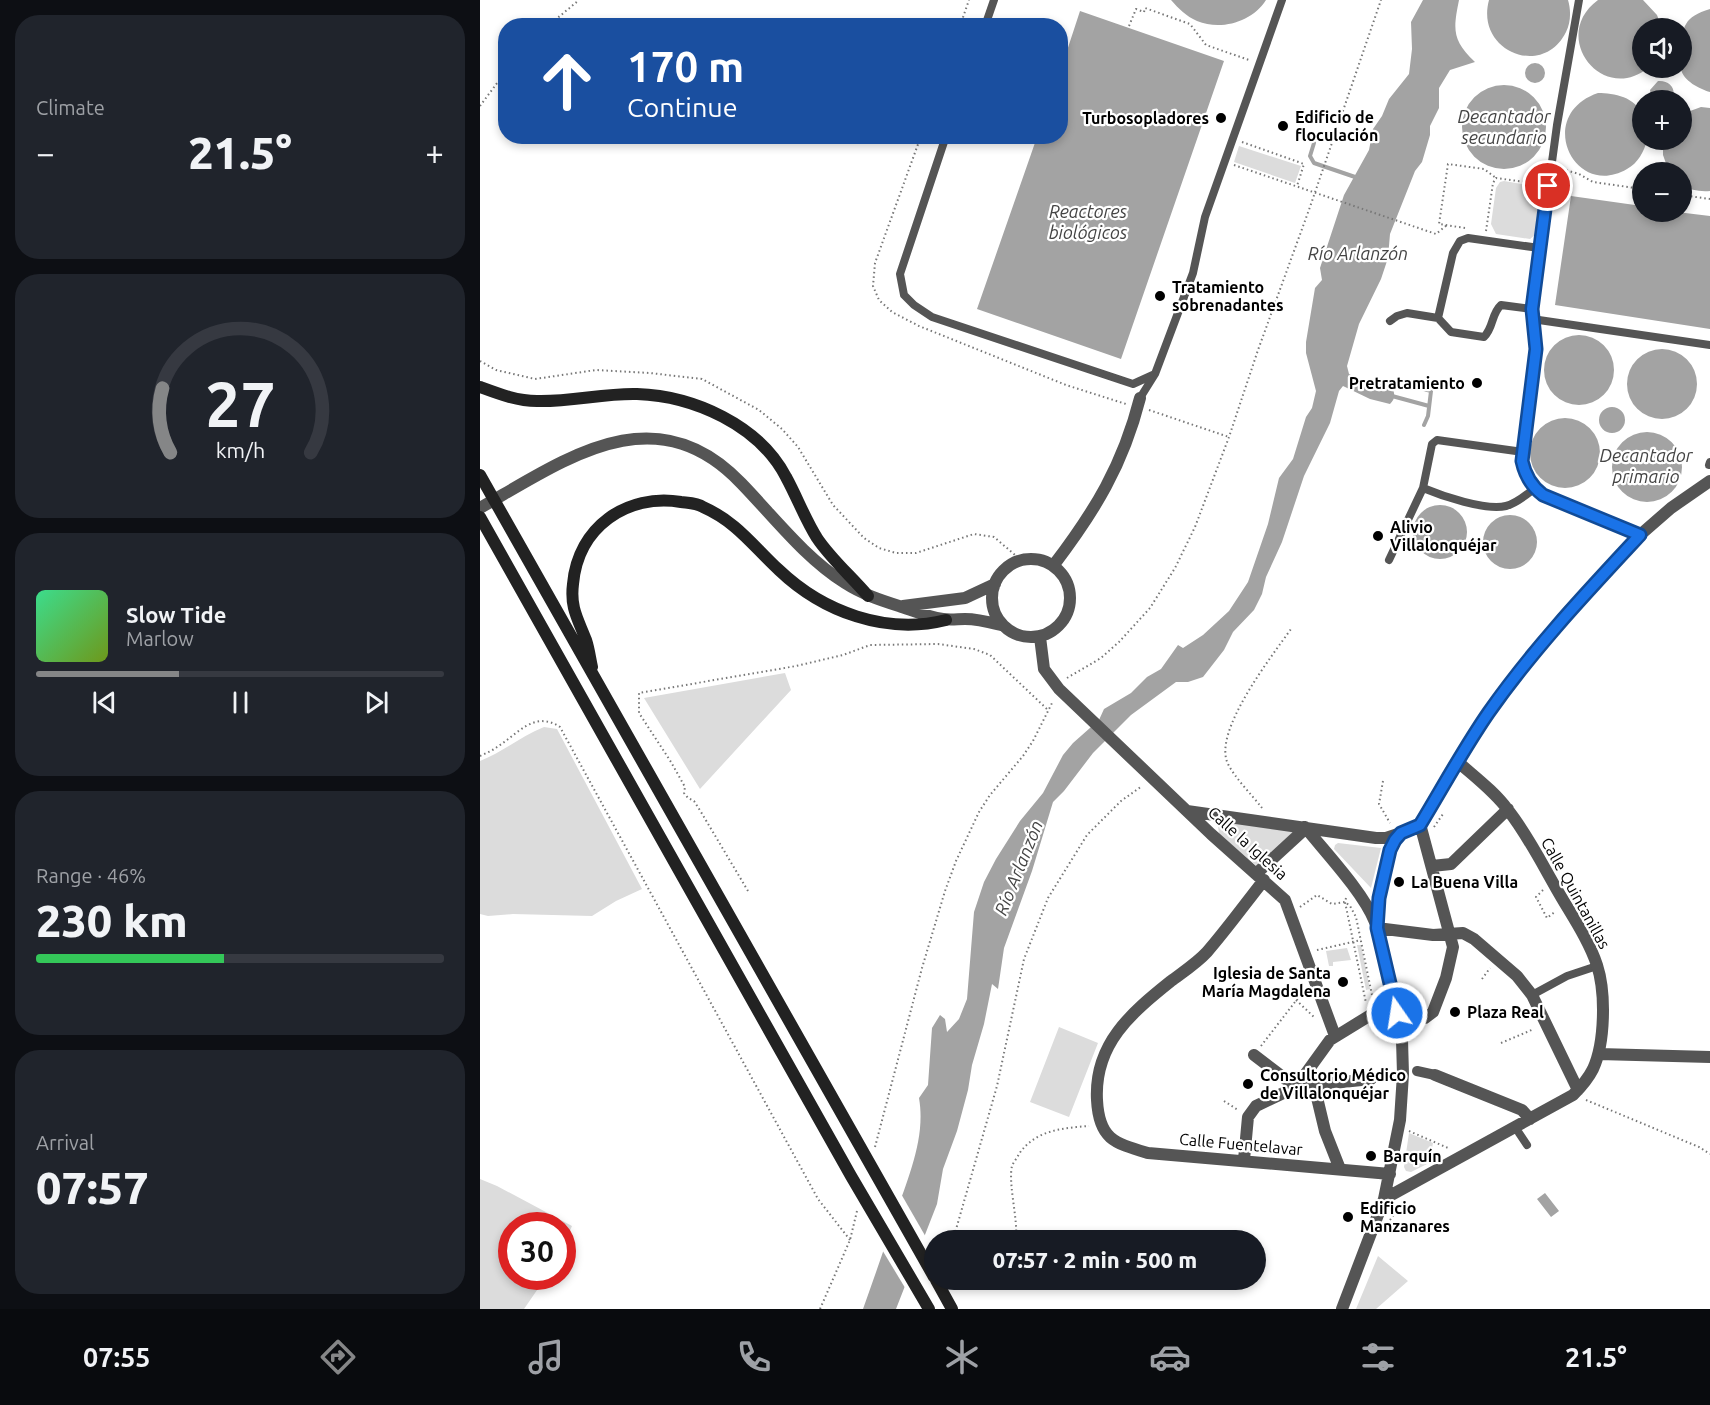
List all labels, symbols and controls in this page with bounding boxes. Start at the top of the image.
map controls [1632,18,1692,222]
button: sound [1632,18,1692,78]
icon: ahead [528,42,606,120]
text: 170 m [627,43,744,90]
button: + [1632,90,1692,150]
text: Continue [627,92,738,122]
text: Climate [36,96,105,119]
water label: Decantador secundario [1457,106,1552,147]
place label: Edificio de floculación [1295,108,1378,144]
place label: Turbosopladores [1082,109,1209,127]
marker: Turbosopladores [1214,111,1228,125]
marker: Edificio de floculación [1276,119,1290,133]
text: 21.5° [188,127,292,178]
text: − [36,134,55,171]
text: + [425,134,444,171]
pin [1522,160,1573,211]
button: − [1632,162,1692,222]
icon: arrive [1531,169,1564,202]
water label: Reactores biológicos [1049,201,1128,242]
water label: Río Arlanzón [1308,243,1408,263]
place label: Tratamiento sobrenadantes [1172,278,1284,314]
marker: Tratamiento sobrenadantes [1153,289,1167,303]
text: 27 [205,369,275,439]
place label: Pretratamiento [1349,374,1465,392]
marker: Pretratamiento [1470,376,1484,390]
text: km/h [215,438,265,462]
water label: Decantador primario [1599,445,1694,486]
place label: Alivio Villalonquéjar [1390,518,1497,554]
marker: Alivio Villalonquéjar [1371,529,1385,543]
text: Slow Tide [126,602,226,627]
text: Marlow [126,627,194,650]
icon: previous [88,686,121,719]
icon: pause [224,686,257,719]
icon: next [360,686,393,719]
street label: Calle la Iglesia [1205,803,1291,883]
water label: Río Arlanzón [990,817,1046,918]
street label: Calle Quintanillas [1538,834,1614,952]
text: Range · 46% [36,864,146,887]
place label: La Buena Villa [1411,873,1518,891]
marker: La Buena Villa [1392,875,1406,889]
text: 230 km [36,895,188,946]
place label: Iglesia de Santa María Magdalena [1202,964,1331,1000]
marker: Iglesia de Santa María Magdalena [1336,975,1350,989]
position arrow [1365,981,1429,1045]
place label: Plaza Real [1467,1003,1544,1021]
marker: Plaza Real [1448,1005,1462,1019]
place label: Consultorio Médico de Villalonquéjar [1260,1066,1406,1102]
marker: Consultorio Médico de Villalonquéjar [1241,1077,1255,1091]
street label: Calle Fuentelavar [1179,1130,1303,1158]
text: Arrival [36,1131,94,1154]
place label: Barquín [1383,1147,1442,1165]
marker: Barquín [1364,1149,1378,1163]
text: 07:57 [36,1162,149,1213]
place label: Edificio Manzanares [1360,1199,1450,1235]
marker: Edificio Manzanares [1341,1210,1355,1224]
speed limit sign: 30 [498,1212,576,1290]
text: 07:57 · 2 min · 500 m [993,1247,1197,1272]
icon: directions [317,1336,359,1378]
icon: music [525,1336,567,1378]
icon: phone [733,1336,775,1378]
icon: climate [941,1336,983,1378]
icon: car [1149,1336,1191,1378]
icon: filters [1357,1336,1399,1378]
text: 07:55 [83,1342,151,1372]
text: 21.5° [1565,1342,1627,1372]

